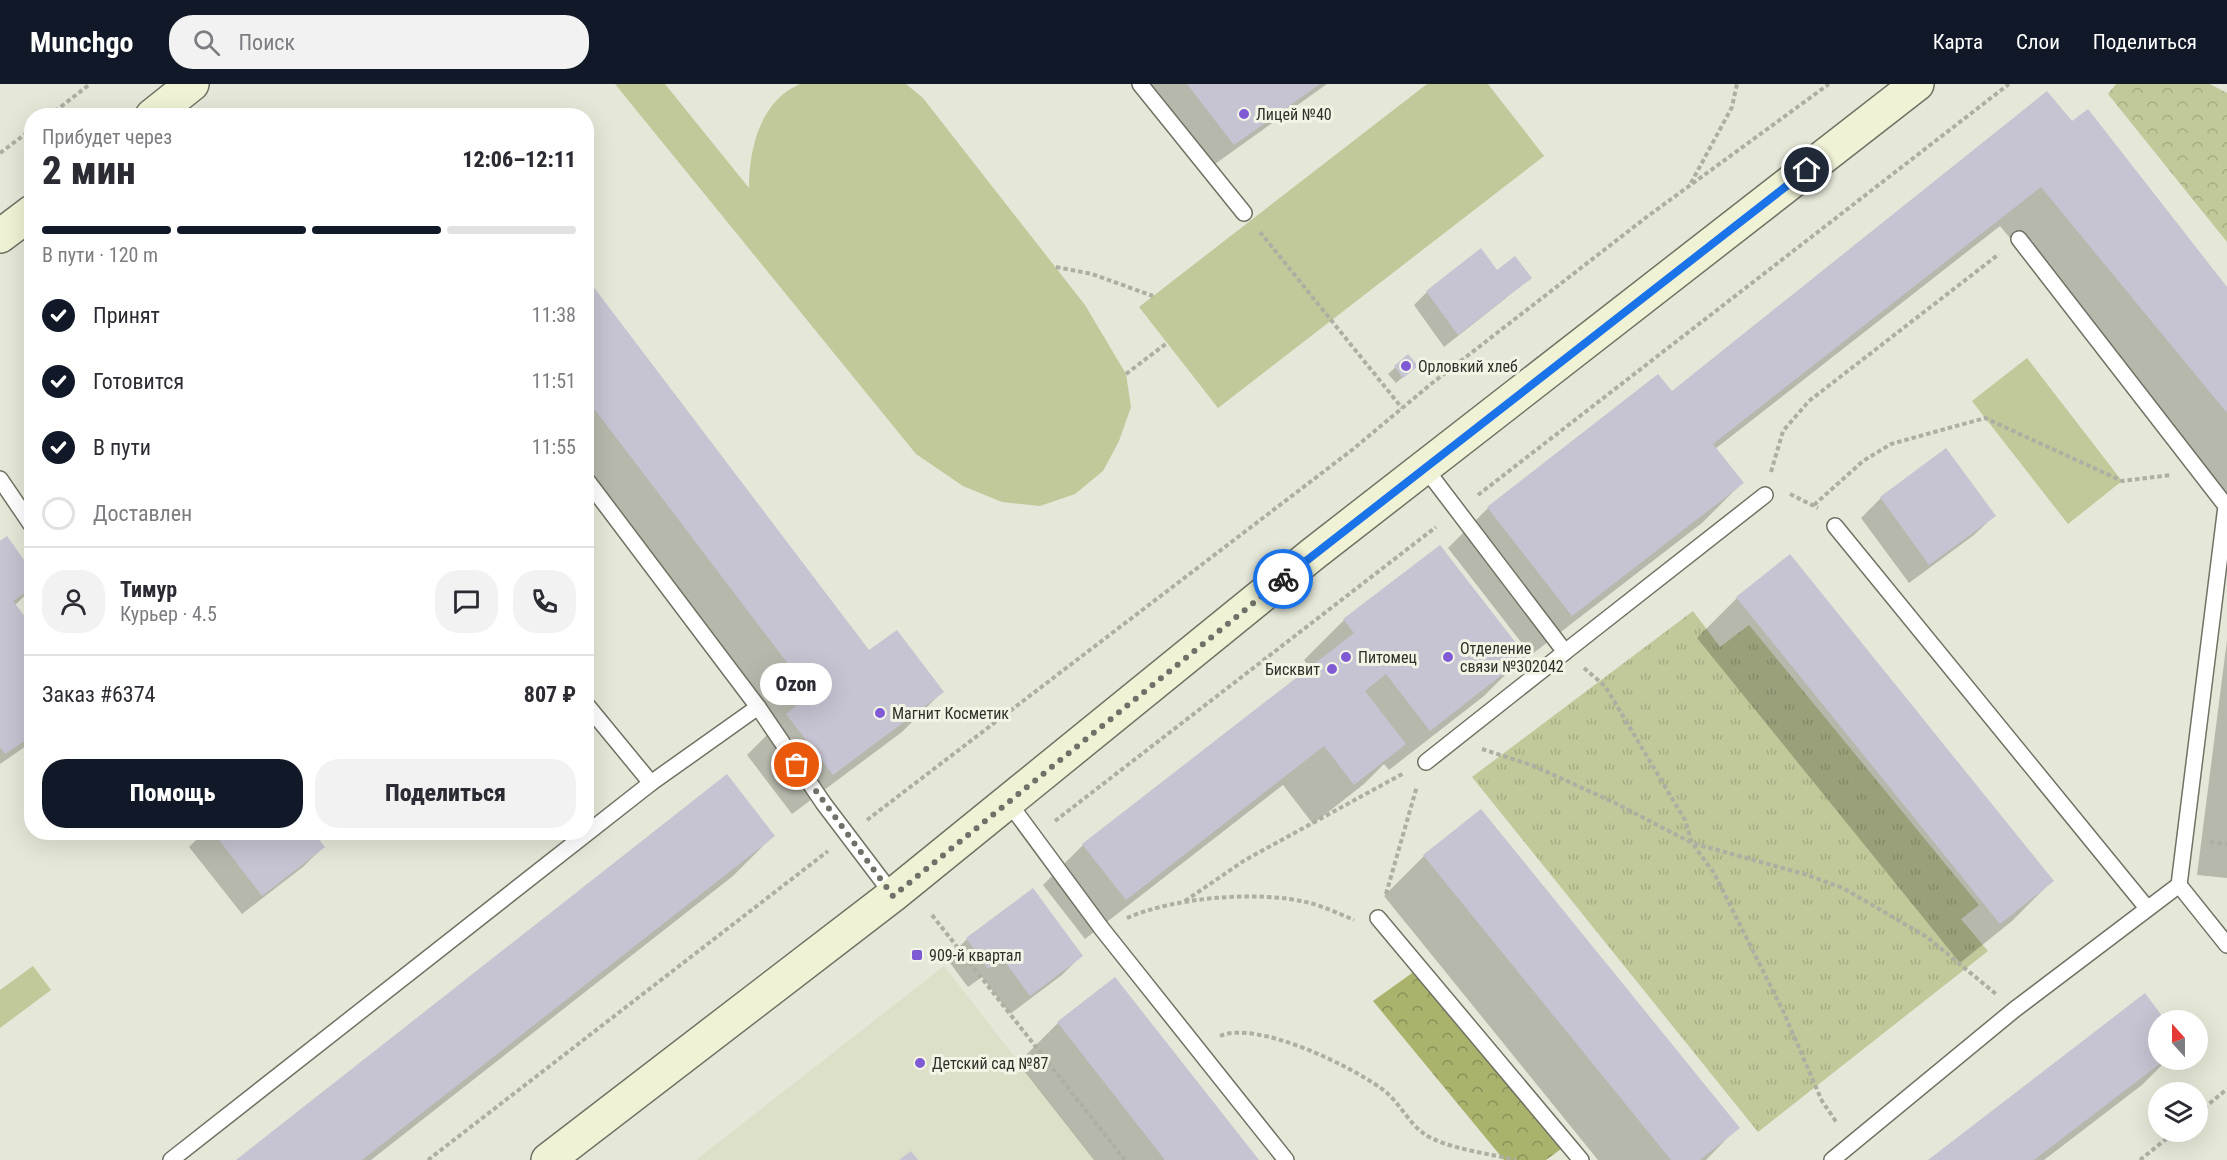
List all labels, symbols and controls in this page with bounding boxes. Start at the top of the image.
search box [169,15,589,69]
text: Munchgo [30,26,133,59]
icon: search [190,26,223,59]
text: Поиск [238,30,295,55]
text: Карта [1933,30,1983,54]
text: Слои [2016,30,2060,54]
text: Поделиться [2093,30,2197,54]
place label: Лицей №40 [1256,105,1332,124]
marker: Лицей №40 [1237,107,1251,121]
text: Прибудет через [42,125,172,149]
pin [1781,144,1832,195]
text: 12:06–12:11 [462,147,576,172]
text: 2 мин [42,148,136,194]
icon: home [1790,153,1823,186]
text: В пути · 120 m [42,243,158,267]
icon: check [42,299,75,332]
text: Принят [93,303,160,328]
text: 11:38 [532,303,576,327]
place label: Орловкий хлеб [1418,357,1518,376]
marker: Орловкий хлеб [1399,359,1413,373]
icon: check [42,365,75,398]
text: Готовится [93,369,184,394]
text: 11:51 [532,369,576,393]
icon: check [42,431,75,464]
text: В пути [93,435,151,460]
text: 11:55 [532,435,576,459]
text: Доставлен [93,501,192,526]
courier [1253,549,1313,609]
icon: bike [1267,563,1300,596]
button: person [42,570,105,633]
button: chat [435,570,498,633]
button: phone [513,570,576,633]
text: Тимур [120,577,177,602]
text: Курьер · 4.5 [120,602,217,626]
place label: Отделение связи №302042 [1460,639,1564,676]
place label: Питомец [1358,648,1417,667]
marker: Питомец [1339,650,1353,664]
marker: Отделение связи №302042 [1441,650,1455,664]
place label: Бисквит [1265,660,1320,679]
marker: Бисквит [1325,662,1339,676]
callout: Ozon [761,663,833,705]
text: Ozon [776,672,816,696]
text: Заказ #6374 [42,682,155,707]
text: 807 ₽ [524,682,576,707]
place label: Магнит Косметик [892,704,1009,723]
marker: Магнит Косметик [873,706,887,720]
pin [771,739,822,790]
icon: bag [780,748,813,781]
button: Помощь [42,759,303,828]
button: Поделиться [315,759,576,828]
place label: 909-й квартал [929,946,1022,965]
marker: 909-й квартал [910,948,924,962]
north arrow [2148,1010,2208,1070]
map controls [2148,1010,2208,1142]
place label: Детский сад №87 [932,1054,1049,1073]
marker: Детский сад №87 [913,1056,927,1070]
button: layers [2148,1082,2208,1142]

